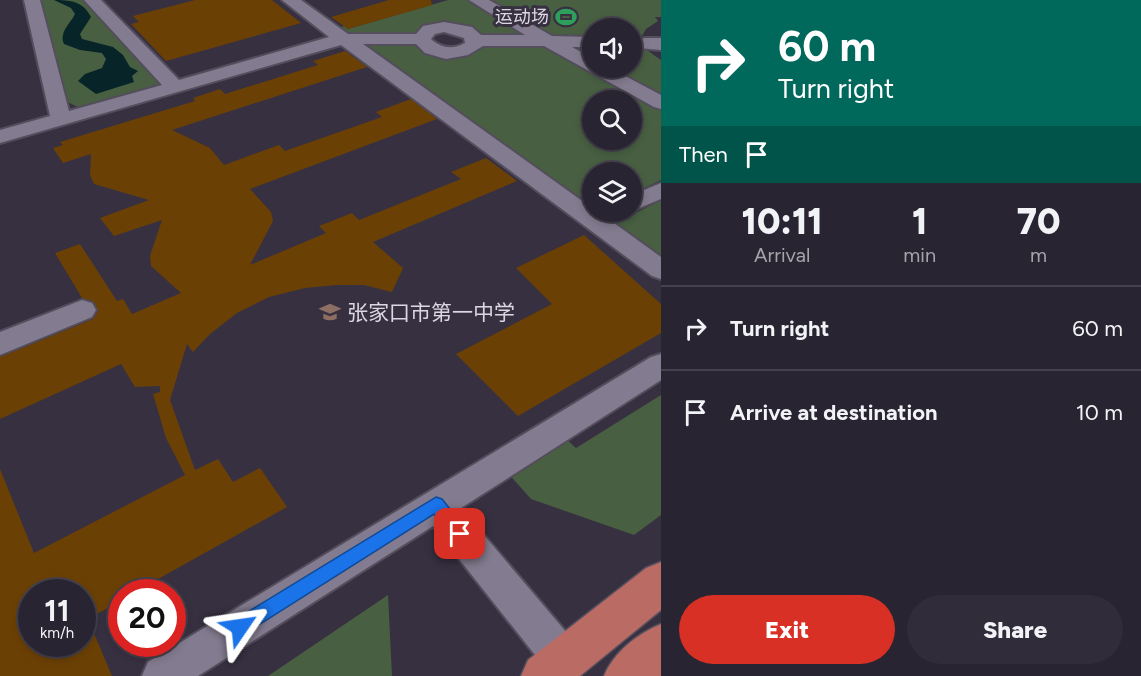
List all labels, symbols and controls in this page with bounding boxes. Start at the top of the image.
sports icon: 运动场 [554,5,578,29]
place label: 运动场 [495,6,549,28]
map controls [582,18,642,222]
button: sound [582,18,642,78]
text: 60 m [778,21,876,72]
icon: right [679,24,757,102]
text: Turn right [778,72,894,105]
button: search [582,90,642,150]
icon: arrive [740,138,773,171]
text: Then [679,141,728,168]
button: layers [582,162,642,222]
text: 10:11 [742,200,823,243]
text: 1 [912,200,927,243]
text: 70 [1017,200,1060,243]
text: Arrival [754,243,810,267]
text: min [903,243,936,267]
text: m [1030,243,1047,267]
school or university icon: 张家口市第一中学 [318,300,342,324]
place label: 张家口市第一中学 [347,300,515,325]
icon: right [679,312,712,345]
text: Turn right [730,315,829,342]
text: 60 m [1072,315,1123,342]
icon: arrive [679,396,712,429]
text: Arrive at destination [730,399,938,426]
text: 10 m [1076,399,1123,426]
pin [434,508,485,559]
icon: arrive [443,517,476,550]
speed limit sign: 20 [108,579,186,657]
text: 11 [44,592,70,629]
position arrow [208,595,272,659]
button: Exit [679,595,895,664]
button: Share [907,595,1123,664]
text: km/h [40,624,74,642]

